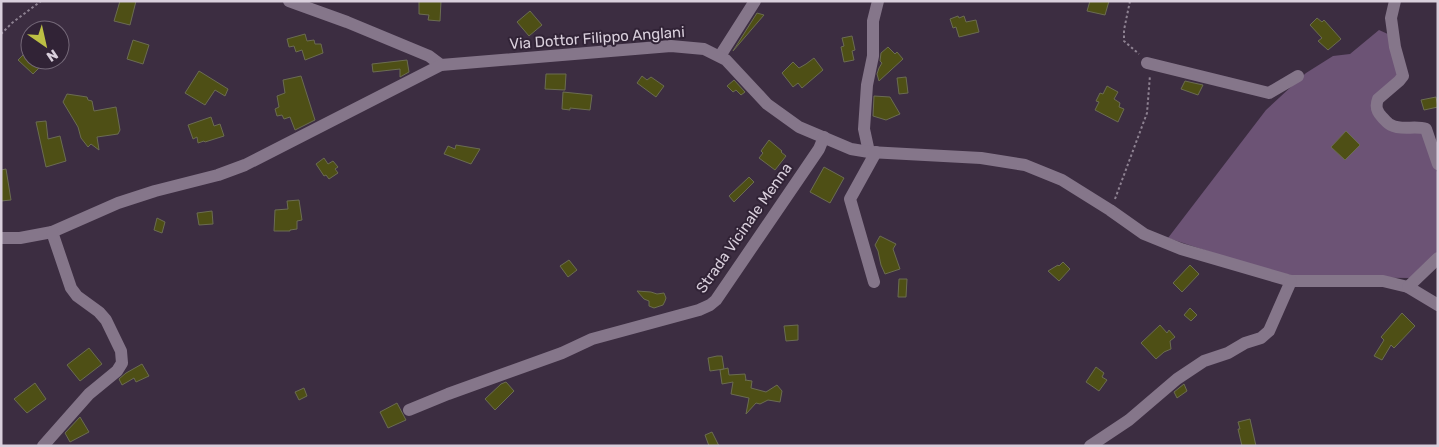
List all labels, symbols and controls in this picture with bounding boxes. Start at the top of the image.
north arrow [20,20,70,70]
street label: Via Dottor Filippo Anglani [509,23,685,53]
text: N [43,45,61,65]
street label: Strada Vicinale Menna [692,159,796,297]

